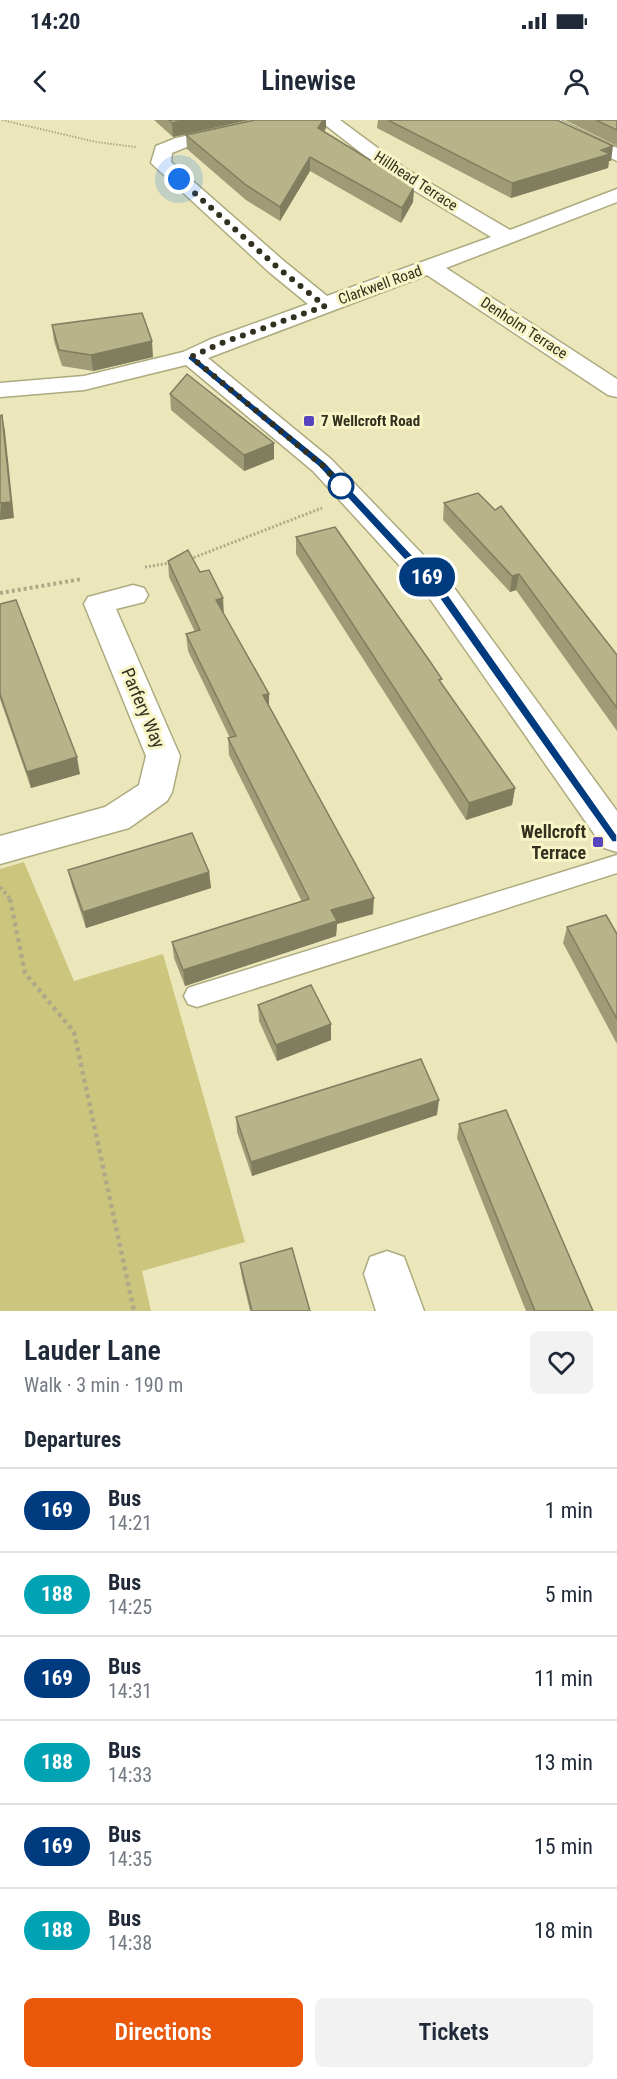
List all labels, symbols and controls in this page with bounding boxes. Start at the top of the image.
text: 14:20 [30,9,81,34]
icon: back [24,65,57,98]
text: Linewise [261,65,356,97]
icon: person [560,65,593,98]
street label: Hillhead Terrace [371,147,461,215]
your location [164,164,194,194]
street label: Clarkwell Road [336,262,424,308]
street label: Denholm Terrace [477,293,571,363]
place label: 7 Wellcroft Road [321,412,420,430]
marker: 7 Wellcroft Road [302,414,316,428]
unlabelled marker [328,473,354,499]
line badge: 169 [392,558,462,596]
text: 169 [411,565,443,589]
street label: Parfery Way [117,665,170,751]
place label: Wellcroft Terrace [521,821,586,863]
marker: Wellcroft Terrace [591,835,605,849]
button: heart [530,1331,593,1394]
text: Lauder Lane [24,1334,161,1367]
text: Walk · 3 min · 190 m [24,1373,183,1397]
text: Departures [24,1427,121,1452]
text: Bus [108,1486,141,1511]
text: 169 [41,1498,73,1522]
text: 1 min [545,1498,593,1523]
text: 14:21 [108,1511,152,1535]
text: Bus [108,1570,141,1595]
text: 188 [41,1582,73,1606]
text: 5 min [545,1582,593,1607]
text: 14:25 [108,1595,152,1619]
text: Bus [108,1654,141,1679]
text: 169 [41,1666,73,1690]
text: 11 min [534,1666,593,1691]
text: 14:31 [108,1679,152,1703]
text: Bus [108,1738,141,1763]
text: 188 [41,1750,73,1774]
text: 13 min [534,1750,593,1775]
text: 14:33 [108,1763,152,1787]
text: Bus [108,1822,141,1847]
text: 169 [41,1834,73,1858]
text: 15 min [534,1834,593,1859]
text: 14:35 [108,1847,152,1871]
text: Bus [108,1906,141,1931]
text: 188 [41,1918,73,1942]
text: 18 min [534,1918,593,1943]
text: 14:38 [108,1931,152,1955]
button: Directions [24,1998,303,2067]
button: Tickets [315,1998,593,2067]

